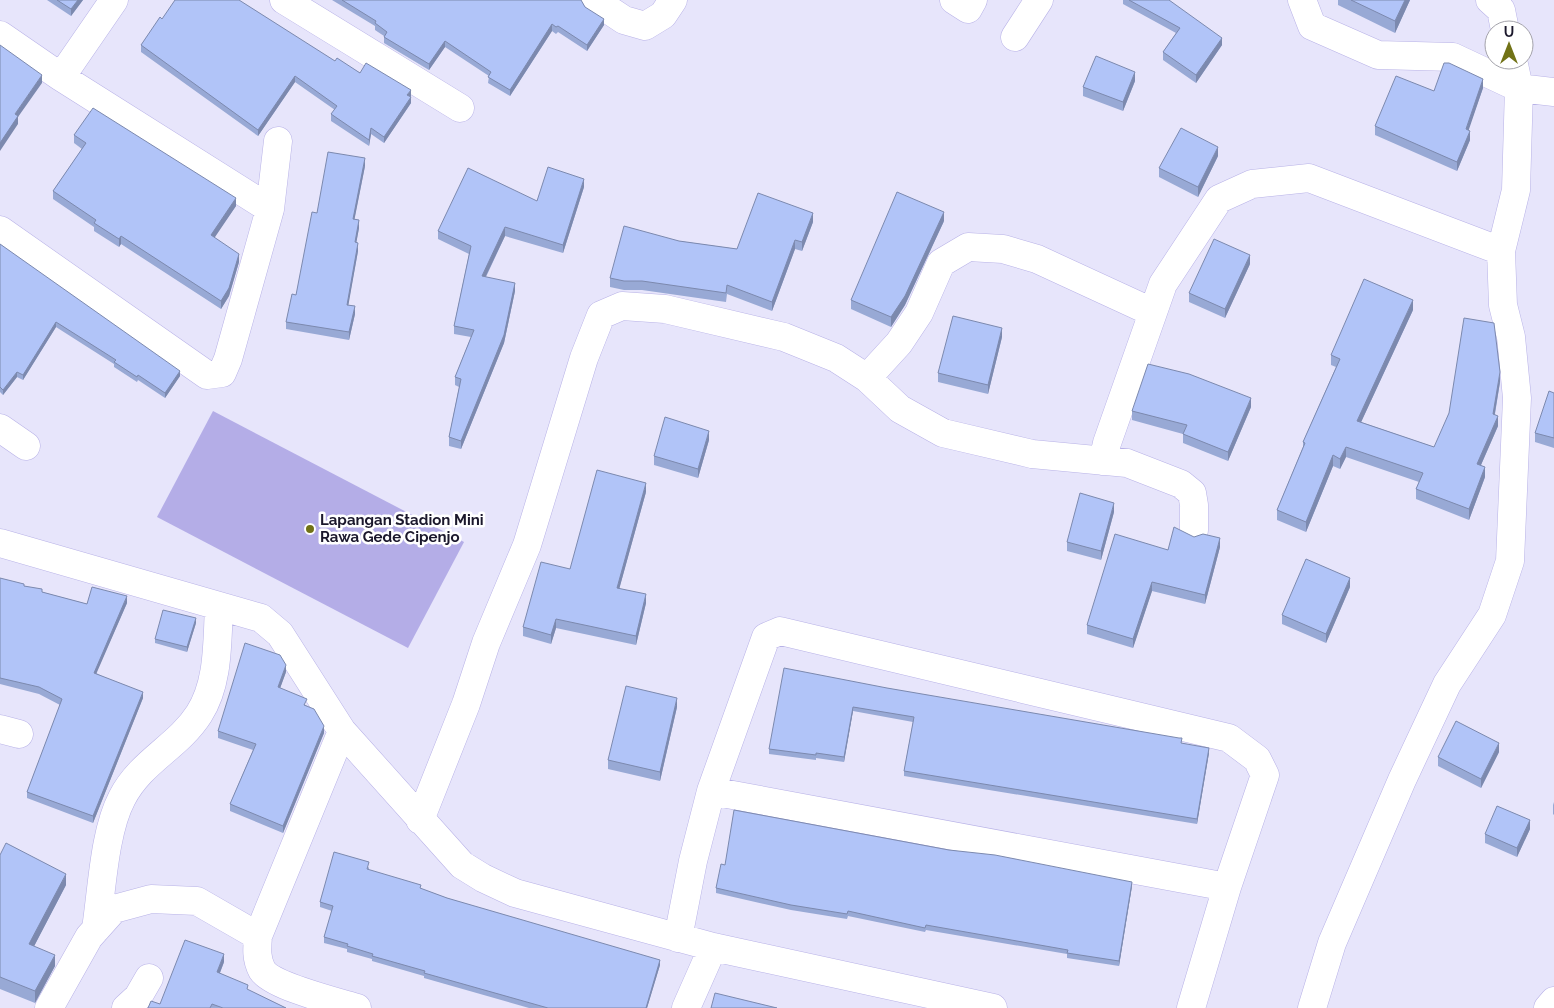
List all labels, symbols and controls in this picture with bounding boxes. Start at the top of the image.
north arrow [1484,20,1534,70]
text: U [1504,24,1514,40]
place label: Lapangan Stadion Mini Rawa Gede Cipenjo [320,511,484,546]
marker: Lapangan Stadion Mini Rawa Gede Cipenjo [304,523,316,535]

